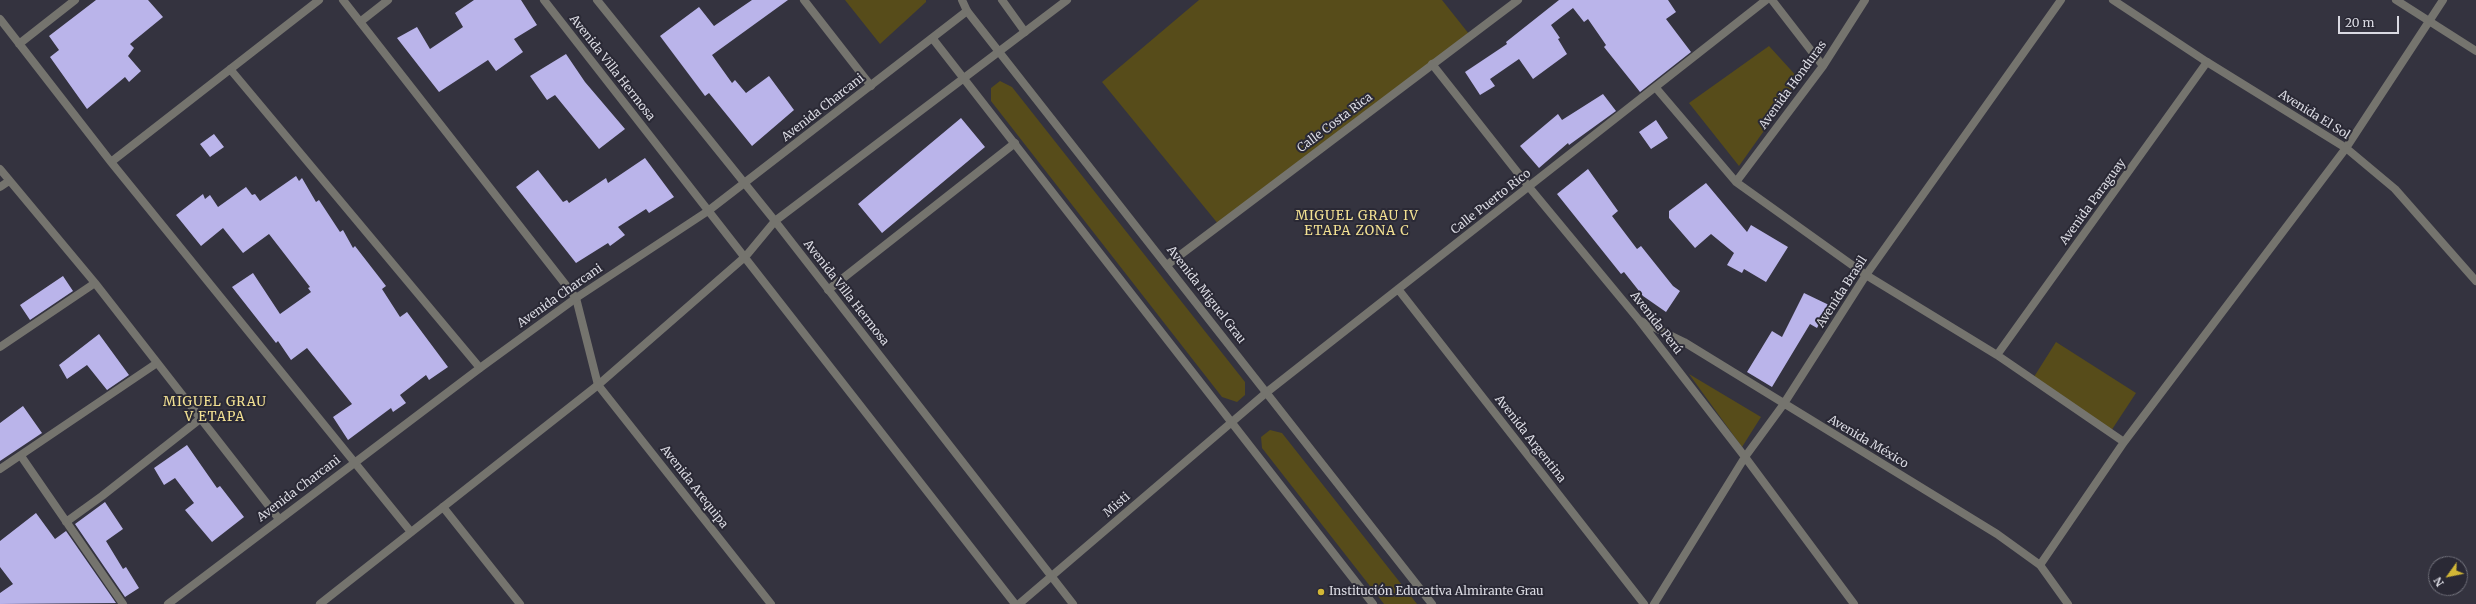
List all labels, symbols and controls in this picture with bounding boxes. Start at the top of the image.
scale bar [2340,8,2401,34]
street label: Avenida Villa Hermosa [566,12,658,124]
text: 20 m [2345,15,2374,30]
street label: Avenida Honduras [1756,38,1830,132]
street label: Avenida Charcani [779,71,867,145]
street label: Avenida El Sol [2276,87,2352,143]
street label: Calle Costa Rica [1295,90,1375,156]
street label: Avenida Paraguay [2057,156,2129,248]
street label: Calle Puerto Rico [1448,166,1534,238]
district label: MIGUEL GRAU IV ETAPA ZONA C [1295,208,1419,239]
street label: Avenida Villa Hermosa [800,237,892,349]
street label: Avenida Miguel Grau [1163,243,1249,347]
street label: Avenida Brasil [1814,254,1870,330]
street label: Avenida Charcani [515,261,605,331]
street label: Avenida Perú [1627,289,1685,357]
street label: Avenida Argentina [1491,392,1569,486]
district label: MIGUEL GRAU V ETAPA [163,394,267,425]
street label: Avenida México [1825,412,1911,472]
street label: Avenida Arequipa [657,443,731,531]
street label: Avenida Charcani [254,453,344,525]
street label: Misti [1101,490,1133,520]
north arrow [2428,556,2468,596]
text: N [2431,575,2447,589]
place label: Institución Educativa Almirante Grau [1329,585,1543,599]
marker: Institución Educativa Almirante Grau [1316,587,1326,597]

